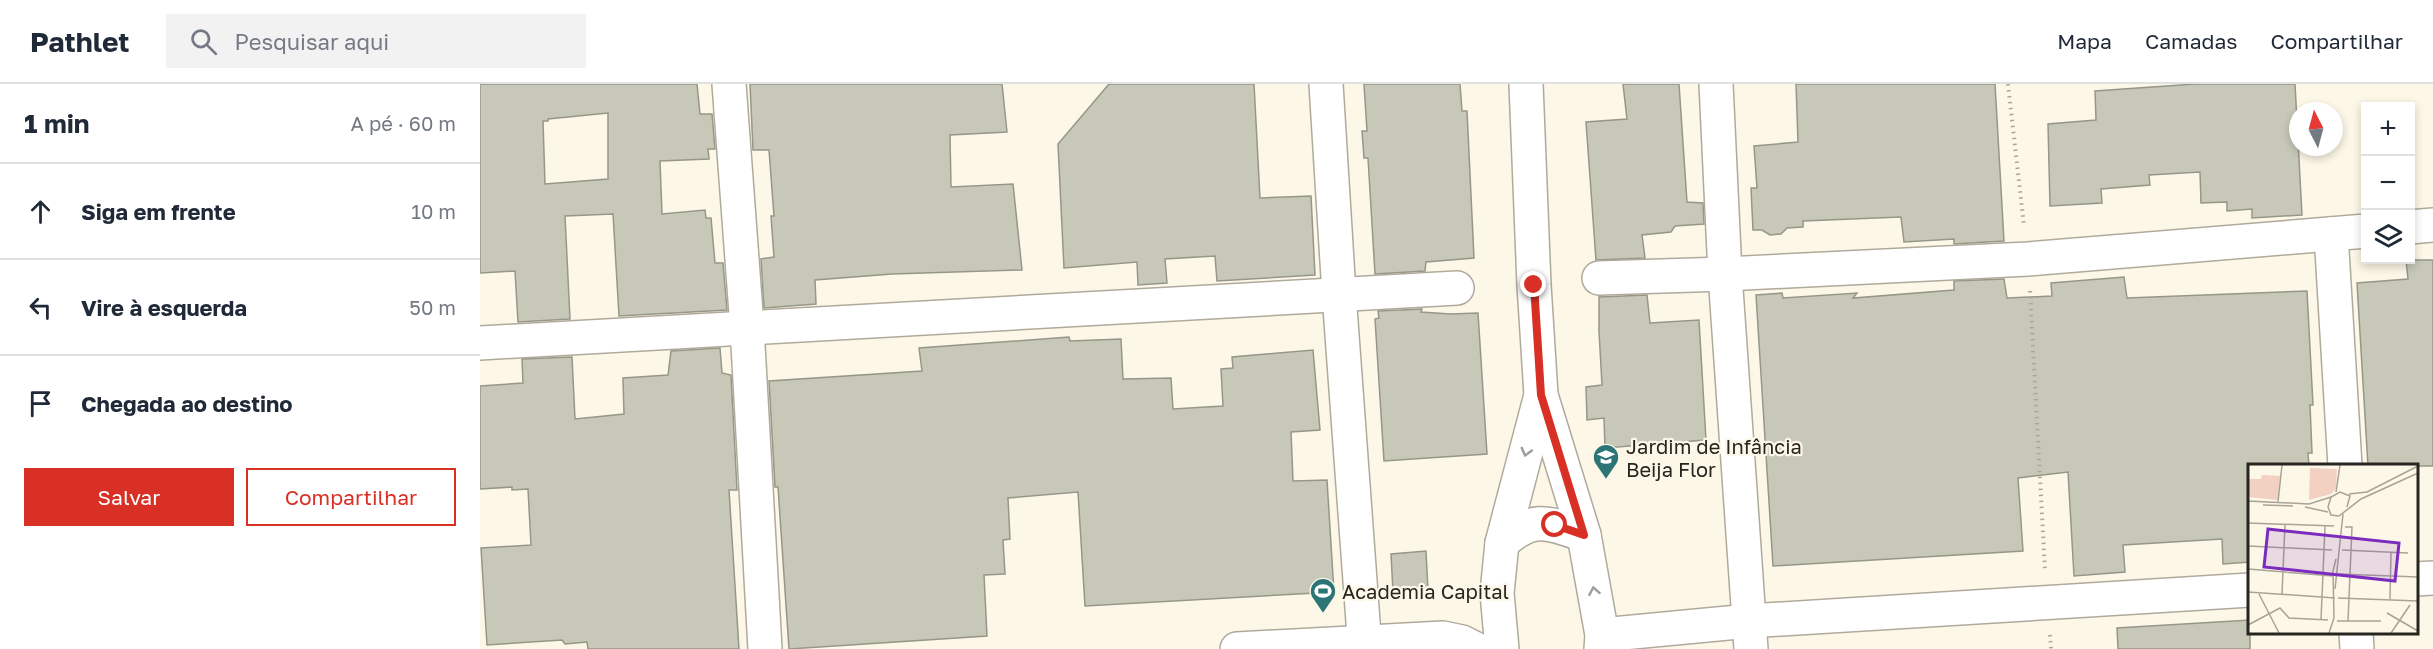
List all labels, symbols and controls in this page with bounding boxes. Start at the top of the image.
search box [166,14,586,68]
text: Pathlet [30,25,130,58]
icon: search [187,25,220,58]
text: Pesquisar aqui [235,28,389,55]
text: Mapa [2057,28,2112,54]
text: Camadas [2145,28,2237,54]
text: Compartilhar [2270,28,2403,54]
north arrow [2289,102,2343,156]
map controls [2361,102,2415,264]
button: + [2361,102,2415,156]
text: 1 min [24,108,90,139]
text: A pé · 60 m [351,111,456,135]
button: − [2361,156,2415,210]
icon: ahead [24,195,57,228]
text: Siga em frente [81,198,236,225]
text: 10 m [411,199,456,223]
button: layers [2361,210,2415,264]
route end [1520,271,1546,297]
icon: left [24,291,57,324]
text: Vire à esquerda [81,294,247,321]
text: 50 m [409,295,456,319]
icon: arrive [24,387,57,420]
text: Chegada ao destino [81,390,293,417]
place label: Jardim de Infância Beija Flor [1626,434,1802,481]
school or university icon: Jardim de Infância Beija Flor [1591,442,1621,480]
one-way arrow [1521,446,1534,456]
inset map [2248,464,2418,634]
button: Salvar [24,468,234,526]
button: Compartilhar [246,468,456,526]
route start [1541,511,1567,537]
sports icon: Academia Capital [1308,576,1338,614]
place label: Academia Capital [1342,579,1509,603]
one-way arrow [1588,587,1601,597]

